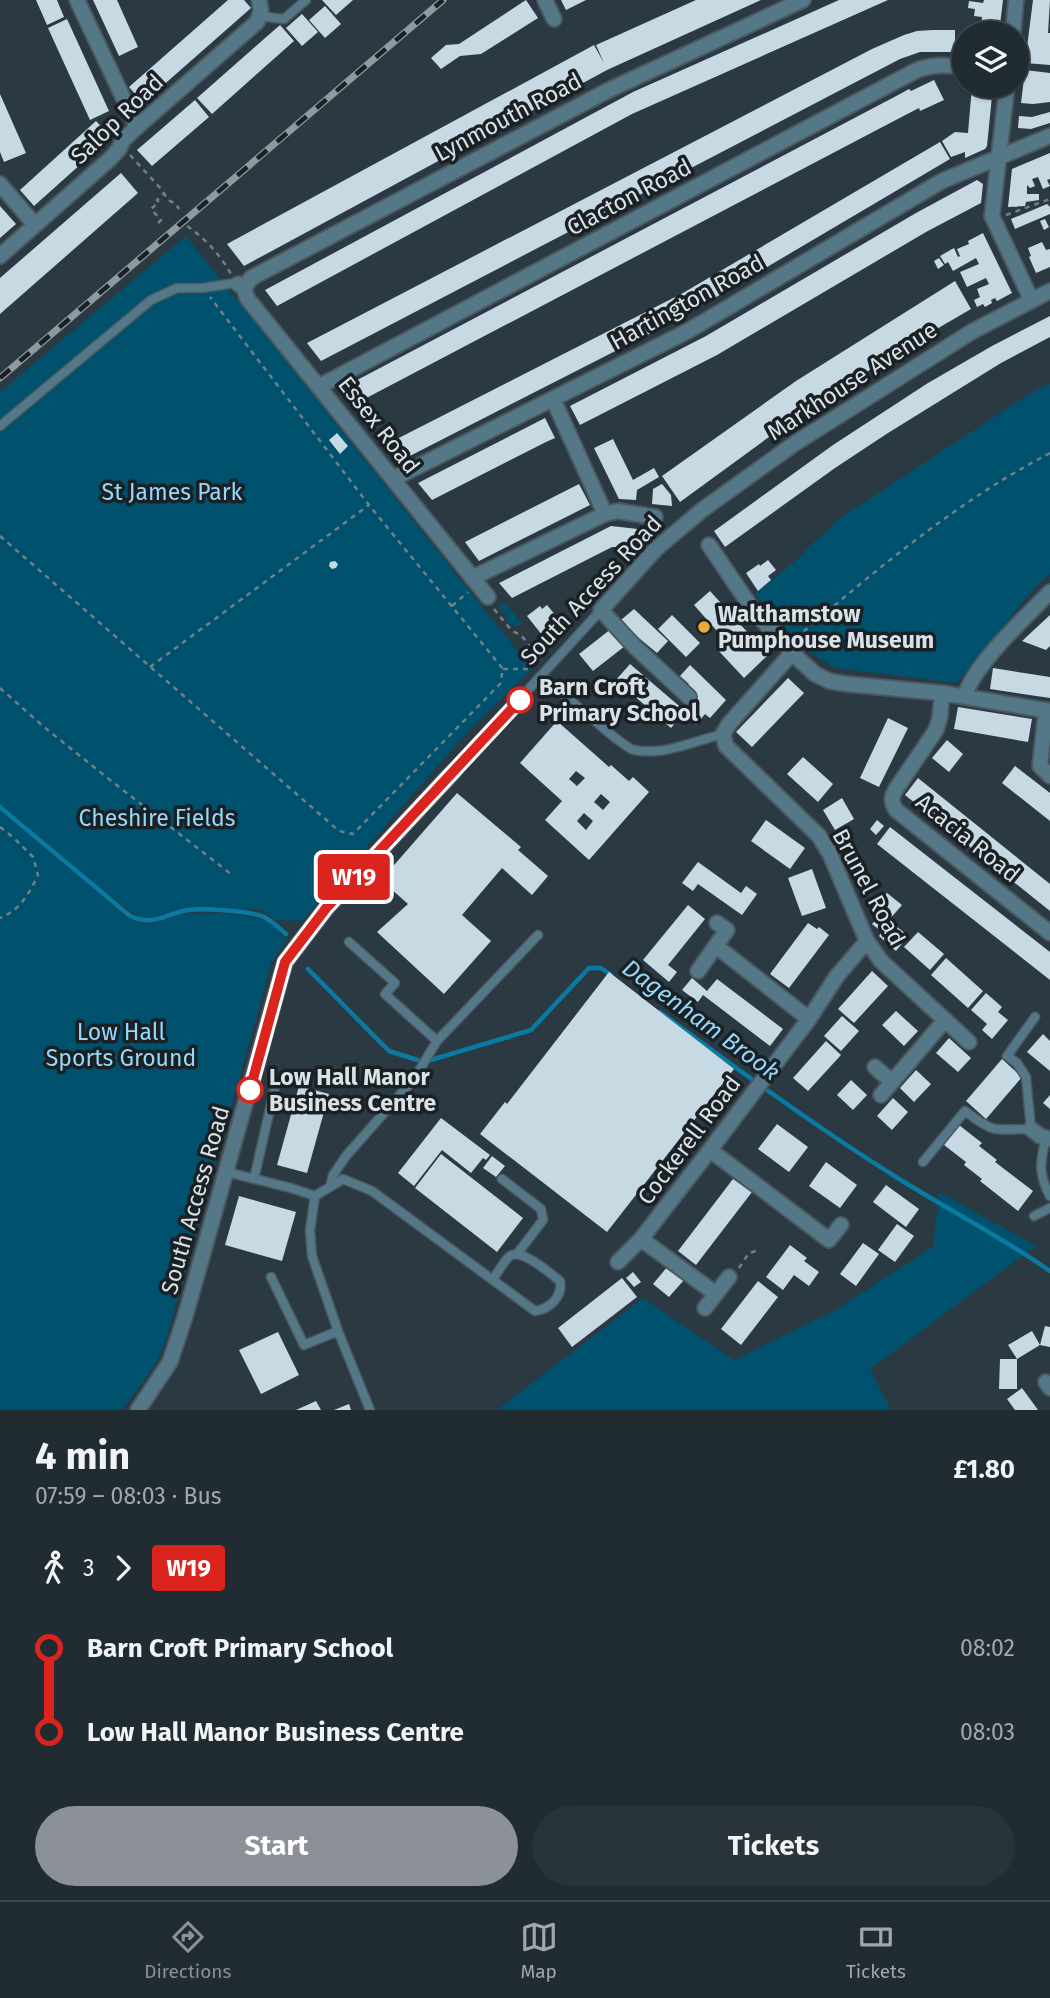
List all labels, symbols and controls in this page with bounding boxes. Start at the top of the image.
map controls [952,21,1029,98]
button: layers [952,21,1029,98]
street label: Lynmouth Road [430,67,586,167]
street label: Salop Road [65,68,169,170]
street label: Clacton Road [562,153,696,241]
street label: Hartington Road [605,248,769,356]
street label: Markhouse Avenue [762,316,942,446]
street label: Essex Road [332,371,426,479]
park label: St James Park [102,478,243,506]
street label: South Access Road [514,509,668,671]
place label: Walthamstow Pumphouse Museum [718,600,934,654]
marker: Walthamstow Pumphouse Museum [696,619,712,635]
place label: Barn Croft Primary School [539,673,698,727]
marker: Barn Croft Primary School [507,687,533,713]
street label: Acacia Road [910,788,1026,888]
park label: Cheshire Fields [79,804,235,832]
street label: Brunel Road [827,824,911,950]
line badge: W19 [314,854,394,900]
text: W19 [332,863,376,891]
water label: Dagenham Brook [617,954,785,1086]
park label: Low Hall Sports Ground [46,1018,196,1072]
place label: Low Hall Manor Business Centre [269,1063,437,1117]
street label: Cockerell Road [631,1070,747,1210]
marker: Low Hall Manor Business Centre [237,1077,263,1103]
street label: South Access Road [155,1103,235,1297]
text: 4 min [35,1433,130,1479]
text: £1.80 [953,1454,1015,1485]
text: 07:59 – 08:03 · Bus [35,1482,222,1510]
icon: walk [35,1549,73,1587]
icon: forward [104,1549,142,1587]
text: 3 [83,1554,94,1582]
text: W19 [166,1554,211,1582]
text: Barn Croft Primary School [87,1633,393,1664]
text: 08:02 [960,1634,1015,1662]
text: Low Hall Manor Business Centre [87,1717,464,1748]
text: 08:03 [960,1718,1015,1746]
button: Start [35,1806,518,1886]
button: Tickets [532,1806,1015,1886]
tab: Directions [144,1918,231,1983]
tab: Map [520,1918,558,1983]
tab: Tickets [846,1918,906,1983]

